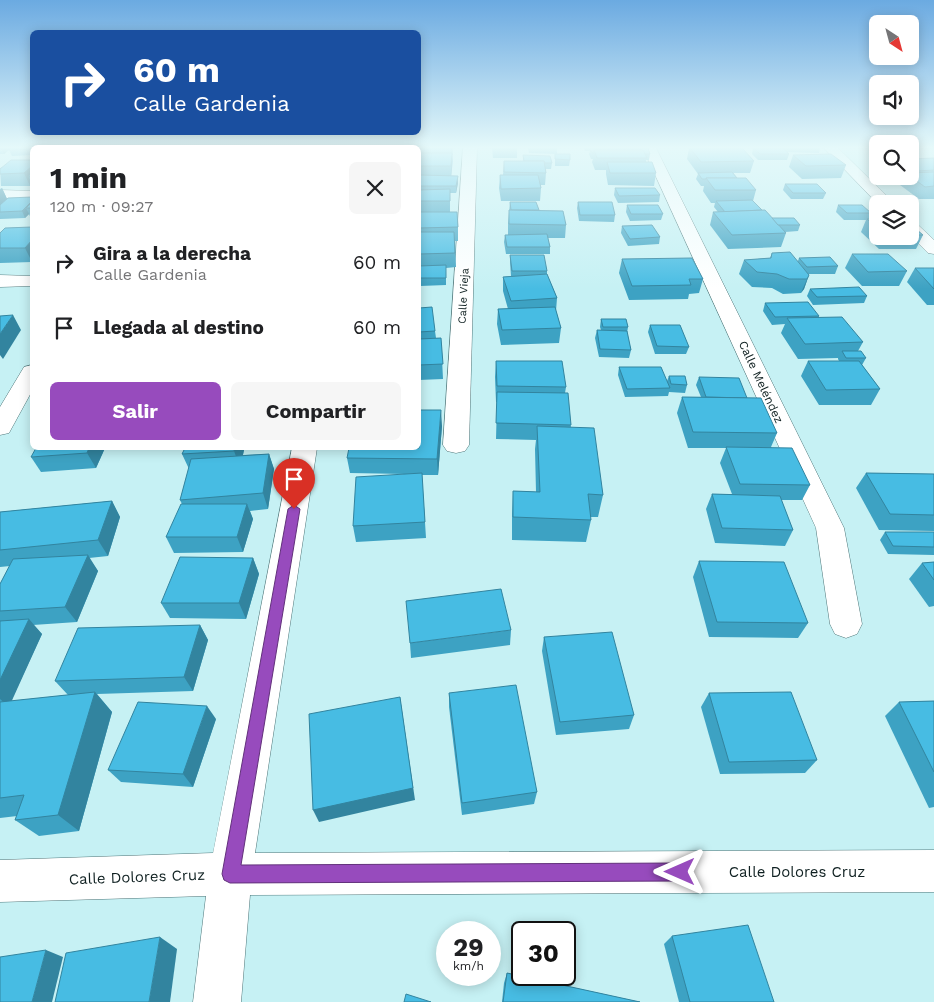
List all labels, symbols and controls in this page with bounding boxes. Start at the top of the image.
north arrow [869,15,919,65]
map controls [869,15,919,245]
text: 60 m [133,49,220,91]
icon: right [50,50,115,115]
button: sound [869,75,919,125]
text: Calle Gardenia [133,91,290,116]
button: search [869,135,919,185]
text: 1 min [50,160,127,195]
button: close [349,162,401,214]
button: layers [869,195,919,245]
text: 120 m · 09:27 [50,197,153,216]
text: Gira a la derecha [93,242,251,265]
icon: right [50,249,78,277]
text: 60 m [353,251,401,274]
text: Calle Gardenia [93,265,207,284]
street label: Calle Vieja [456,268,471,324]
icon: arrive [50,314,78,342]
text: Llegada al destino [93,316,264,339]
text: 60 m [353,316,401,339]
street label: Calle Meléndez [736,339,786,425]
button: Salir [50,382,221,440]
button: Compartir [231,382,401,440]
pin [273,458,315,509]
icon: arrive [280,465,308,493]
position arrow [653,845,705,897]
street label: Calle Dolores Cruz [729,863,865,881]
street label: Calle Dolores Cruz [69,866,205,888]
speed limit sign: 30 [511,921,576,986]
text: 29 [453,933,484,962]
text: km/h [453,959,484,973]

